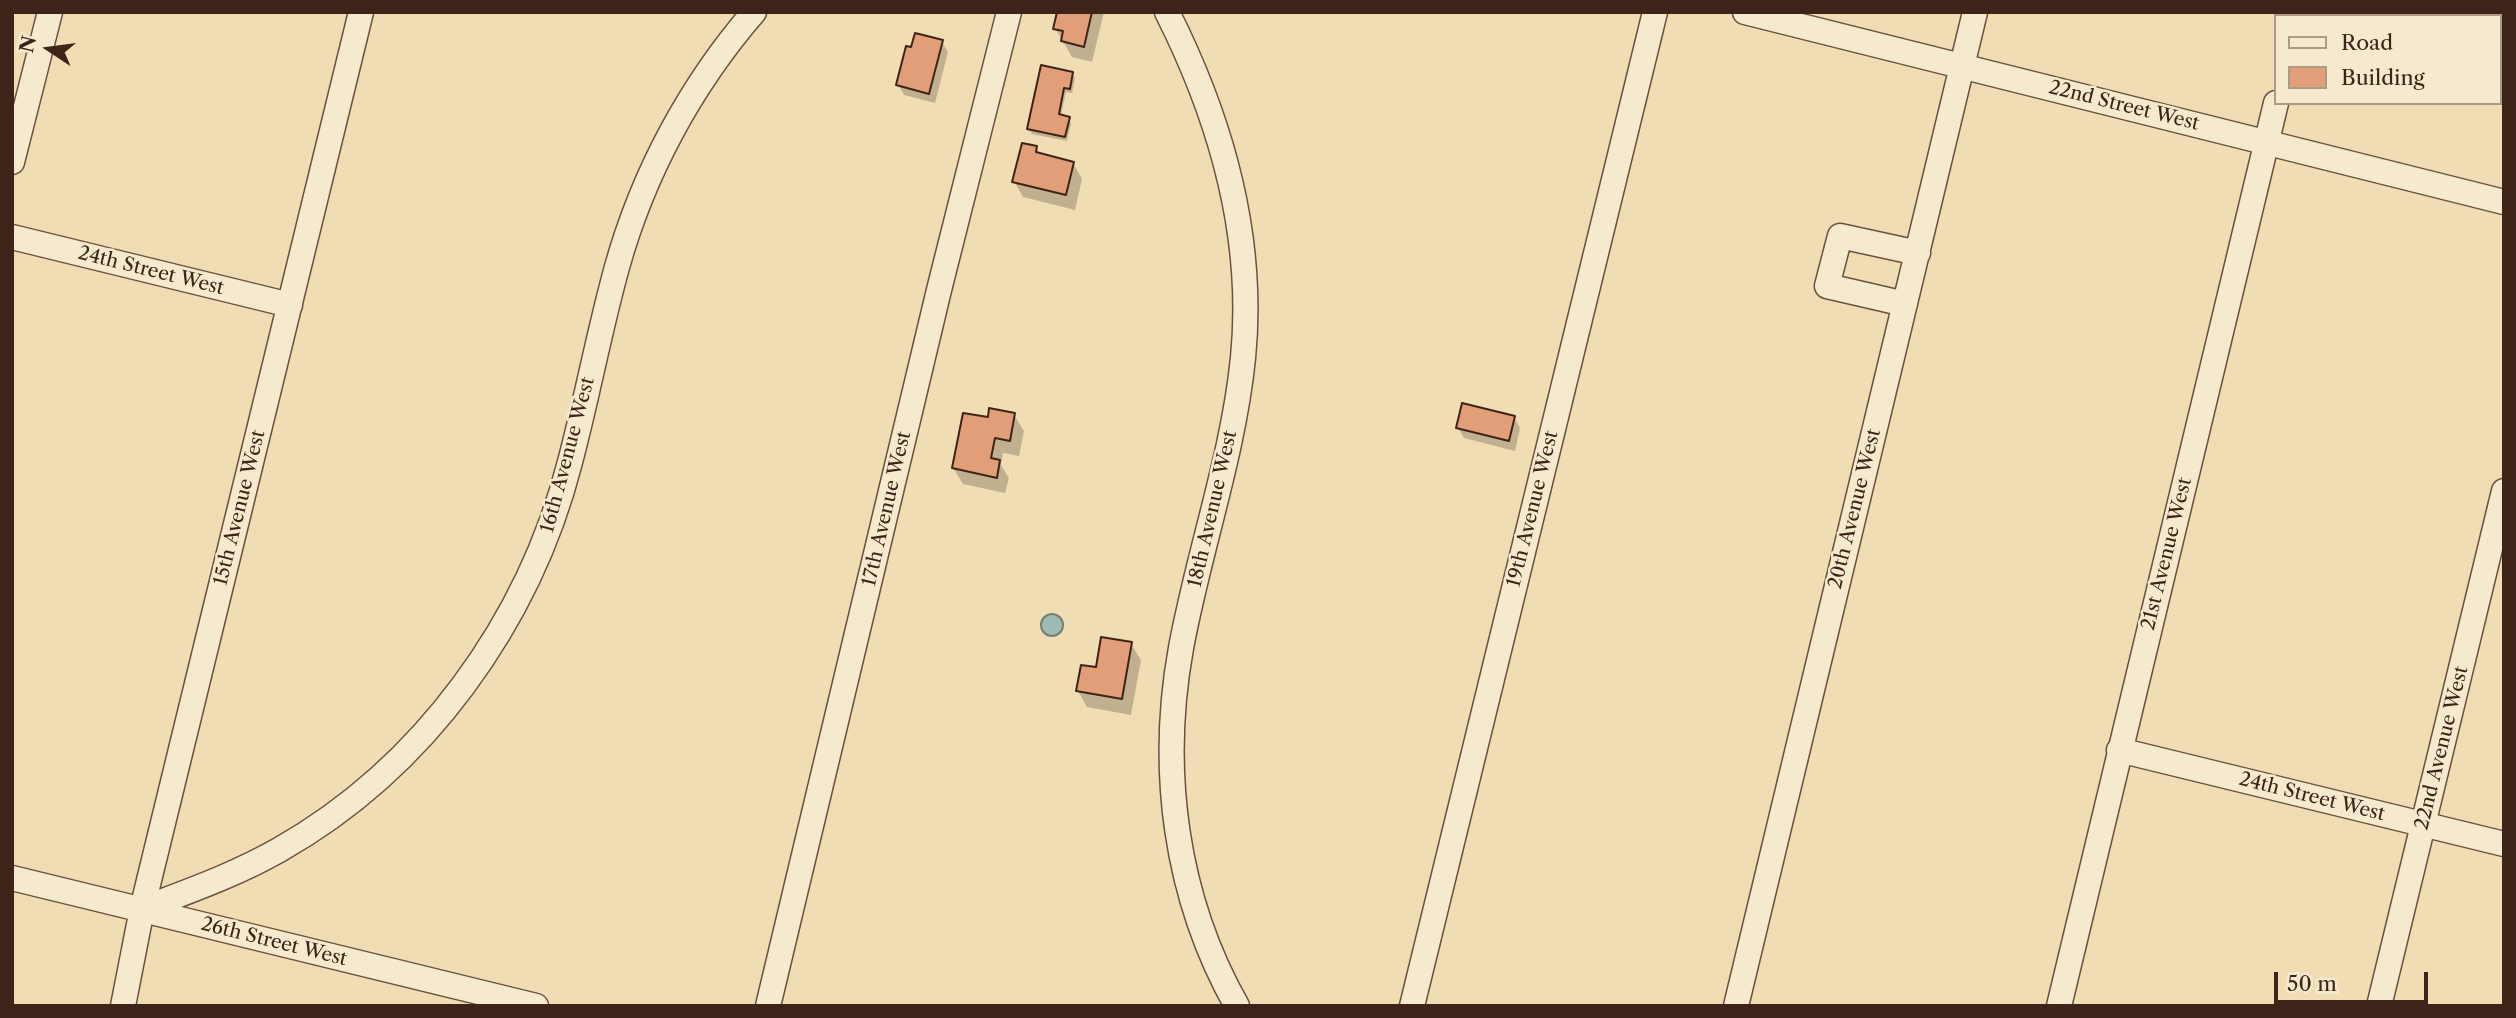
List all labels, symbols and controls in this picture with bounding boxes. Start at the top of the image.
north arrow [14,14,84,84]
legend [2274,14,2502,105]
text: Road [2341,30,2393,55]
text: N [15,34,41,55]
text: Building [2341,65,2425,90]
street label: 22nd Street West [2047,76,2201,136]
street label: 24th Street West [76,242,226,300]
street label: 16th Avenue West [536,375,600,535]
street label: 20th Avenue West [1824,427,1886,591]
street label: 15th Avenue West [210,428,270,588]
street label: 18th Avenue West [1184,428,1242,590]
street label: 17th Avenue West [858,429,916,589]
street label: 19th Avenue West [1503,429,1563,589]
street label: 21st Avenue West [2137,475,2197,633]
street label: 22nd Avenue West [2411,664,2473,832]
street label: 24th Street West [2237,768,2387,826]
street label: 26th Street West [199,913,349,971]
scale bar [2278,958,2432,1002]
text: 50 m [2287,971,2337,996]

